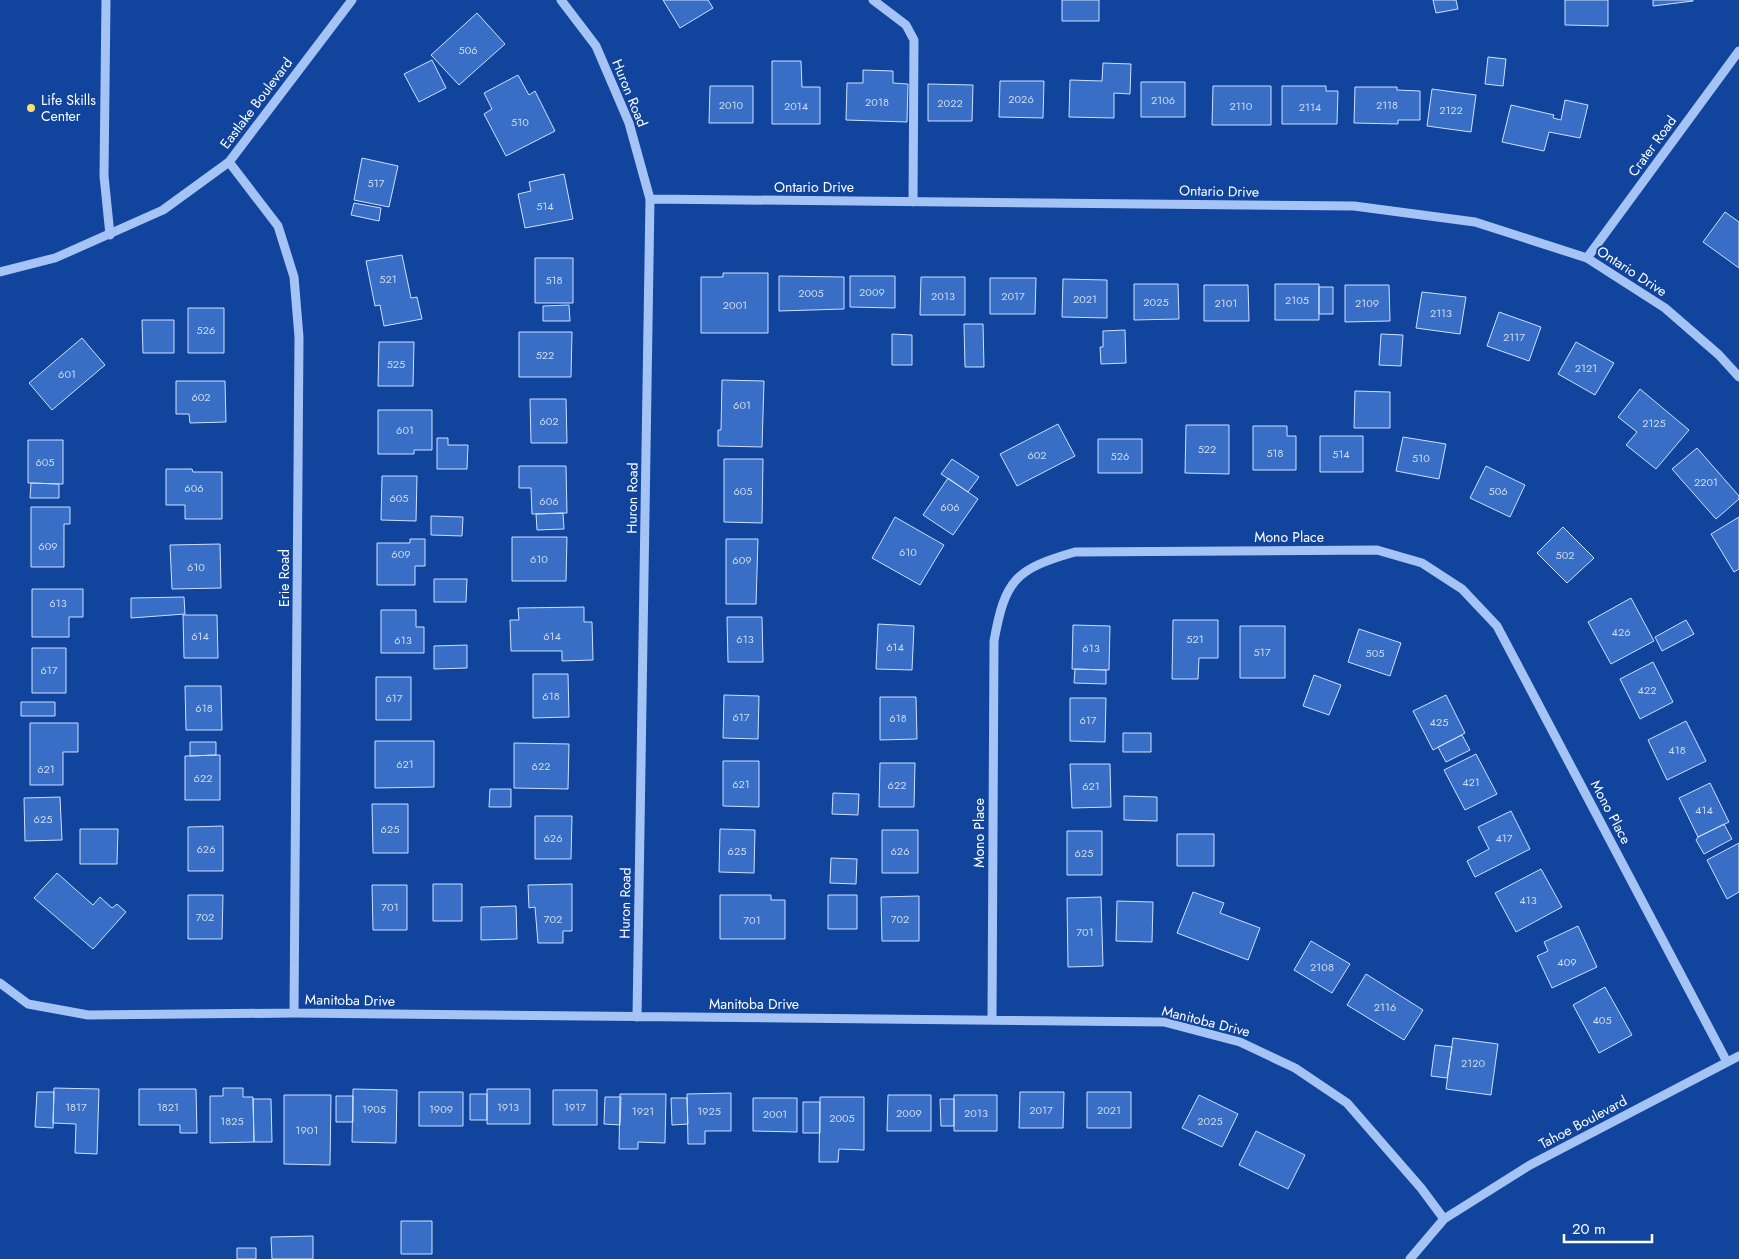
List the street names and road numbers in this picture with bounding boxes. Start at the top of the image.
street label: Eastlake Boulevard [215,53,297,153]
street label: Huron Road [607,56,653,130]
street label: Crater Road [1623,111,1681,181]
street label: Ontario Drive [774,177,854,197]
street label: Ontario Drive [1179,180,1259,202]
street label: Ontario Drive [1593,241,1671,301]
street label: Huron Road [621,462,643,534]
street label: Mono Place [1254,527,1324,547]
street label: Erie Road [274,549,294,607]
street label: Mono Place [1586,777,1636,847]
street label: Mono Place [969,798,989,868]
street label: Huron Road [614,867,636,939]
street label: Manitoba Drive [305,989,395,1011]
street label: Manitoba Drive [709,994,799,1014]
street label: Manitoba Drive [1160,1000,1252,1042]
street label: Tahoe Boulevard [1536,1090,1630,1154]

